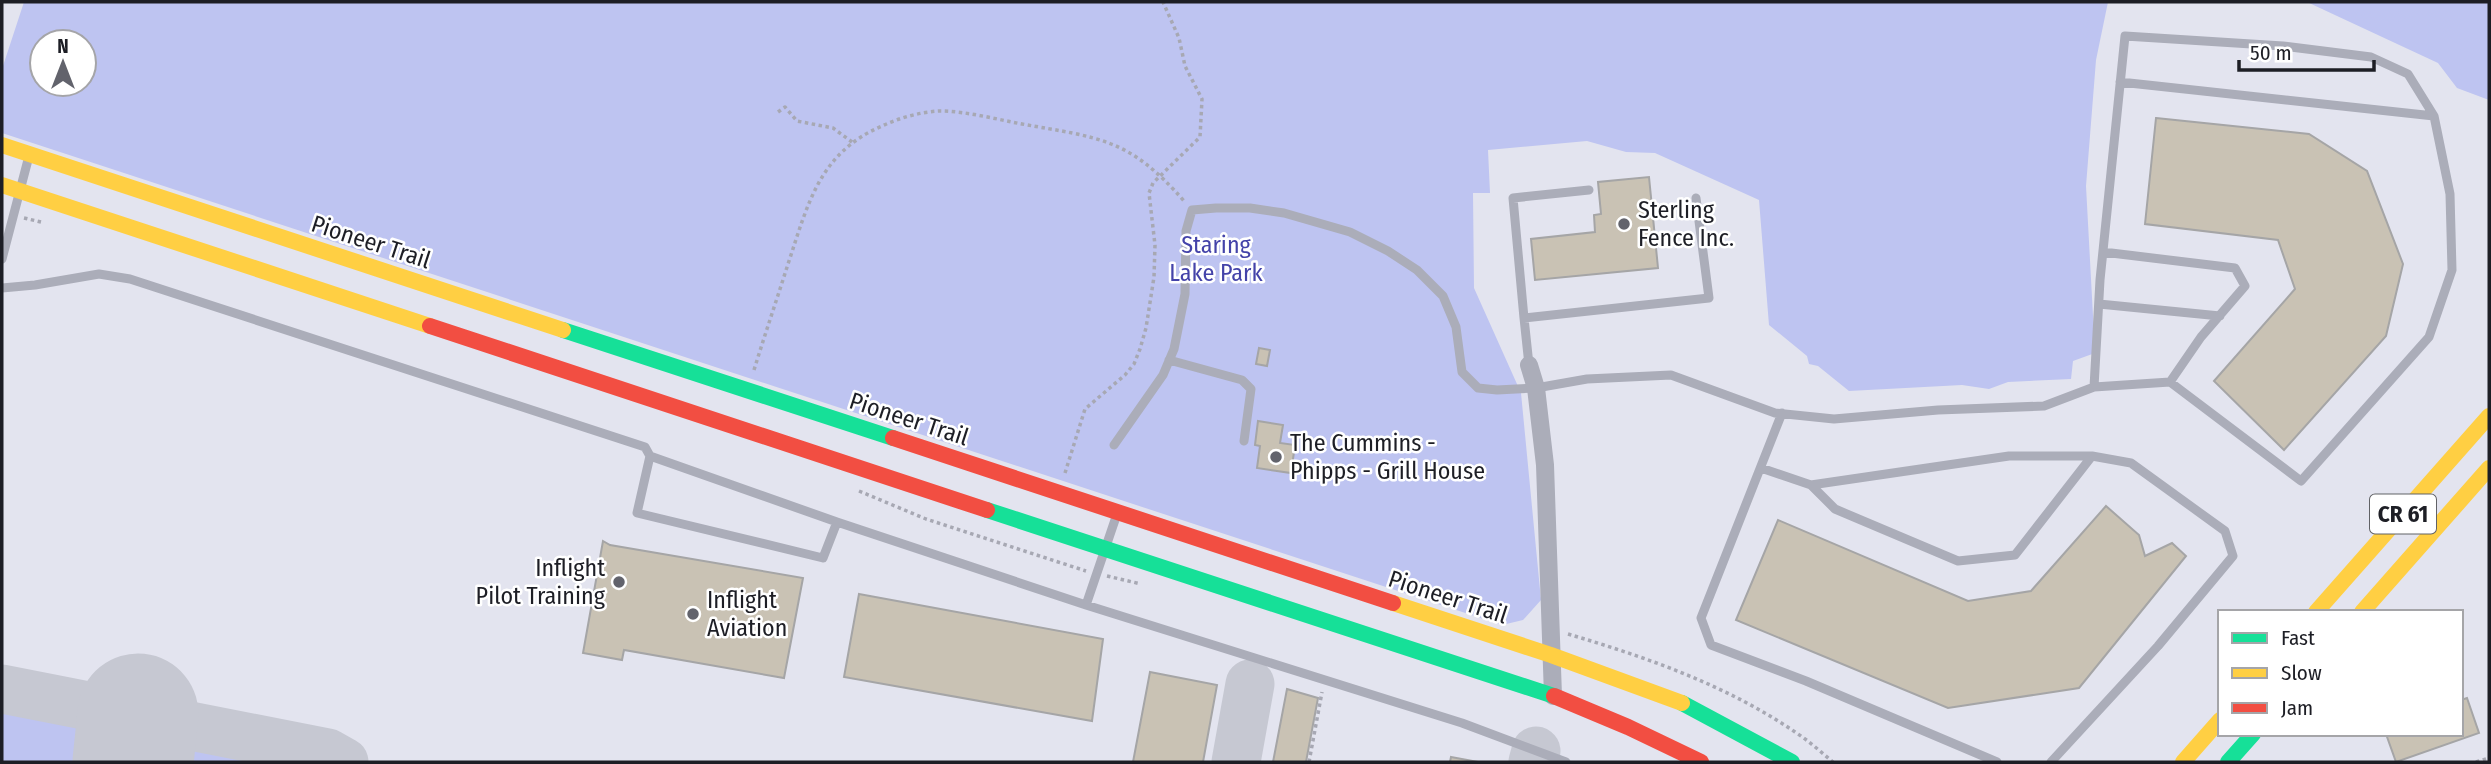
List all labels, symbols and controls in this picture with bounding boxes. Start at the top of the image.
north arrow [28,28,98,98]
scale bar [2239,28,2374,72]
text: N [57,35,69,58]
text: 50 m [2250,40,2292,66]
place label: Sterling Fence Inc. [1638,196,1734,252]
street label: Pioneer Trail [308,210,434,274]
marker: Sterling Fence Inc. [1616,216,1632,232]
park label: Staring Lake Park [1169,231,1263,287]
street label: Pioneer Trail [846,387,972,451]
place label: The Cummins - Phipps - Grill House [1290,429,1485,485]
marker: The Cummins - Phipps - Grill House [1268,449,1284,465]
road number: CR 61 [2370,494,2436,534]
place label: Inflight Pilot Training [476,554,606,610]
street label: Pioneer Trail [1385,565,1511,629]
marker: Inflight Pilot Training [611,574,627,590]
place label: Inflight Aviation [707,586,787,642]
marker: Inflight Aviation [685,606,701,622]
legend [2218,610,2463,736]
text: Fast [2281,625,2315,651]
text: Slow [2281,660,2322,686]
text: Jam [2281,695,2313,721]

